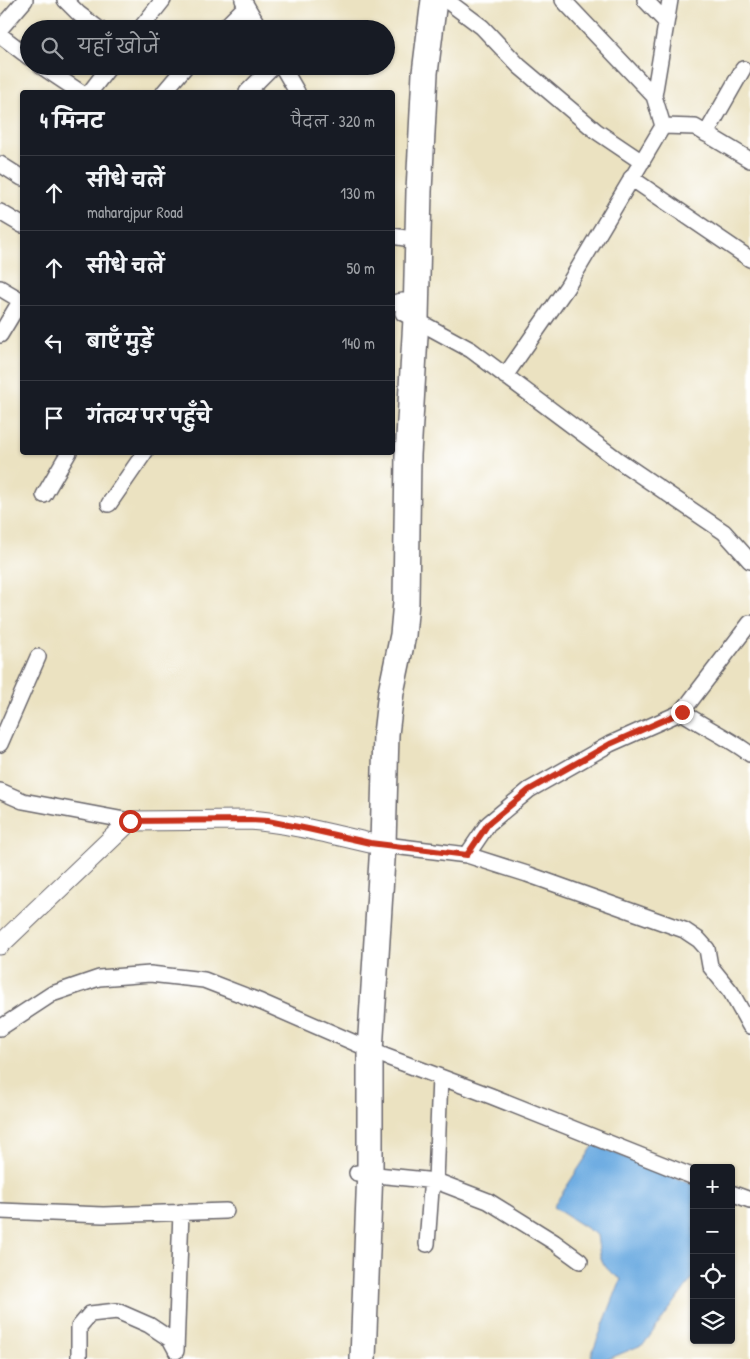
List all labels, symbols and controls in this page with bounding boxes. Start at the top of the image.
search box [20,20,395,75]
text: यहाँ खोजें [78,33,159,59]
icon: search [38,34,66,62]
text: 4 मिनट [40,106,104,135]
text: पैदल · 320 m [291,110,375,132]
text: सीधे चलें [87,167,164,193]
icon: ahead [40,179,68,207]
text: 130 m [340,182,375,204]
text: maharajpur Road [87,201,183,223]
text: सीधे चलें [87,253,164,279]
icon: ahead [40,254,68,282]
text: 50 m [347,257,375,279]
text: बाएँ मुड़ें [87,328,153,354]
icon: left [40,329,68,357]
text: 140 m [341,332,375,354]
text: गंतव्य पर पहुँचे [87,403,211,429]
icon: arrive [40,404,68,432]
route end [671,701,694,724]
route start [119,810,142,833]
map controls [690,1164,735,1344]
button: + [690,1164,735,1209]
button: − [690,1209,735,1254]
button: locate [690,1254,735,1299]
button: layers [690,1299,735,1344]

